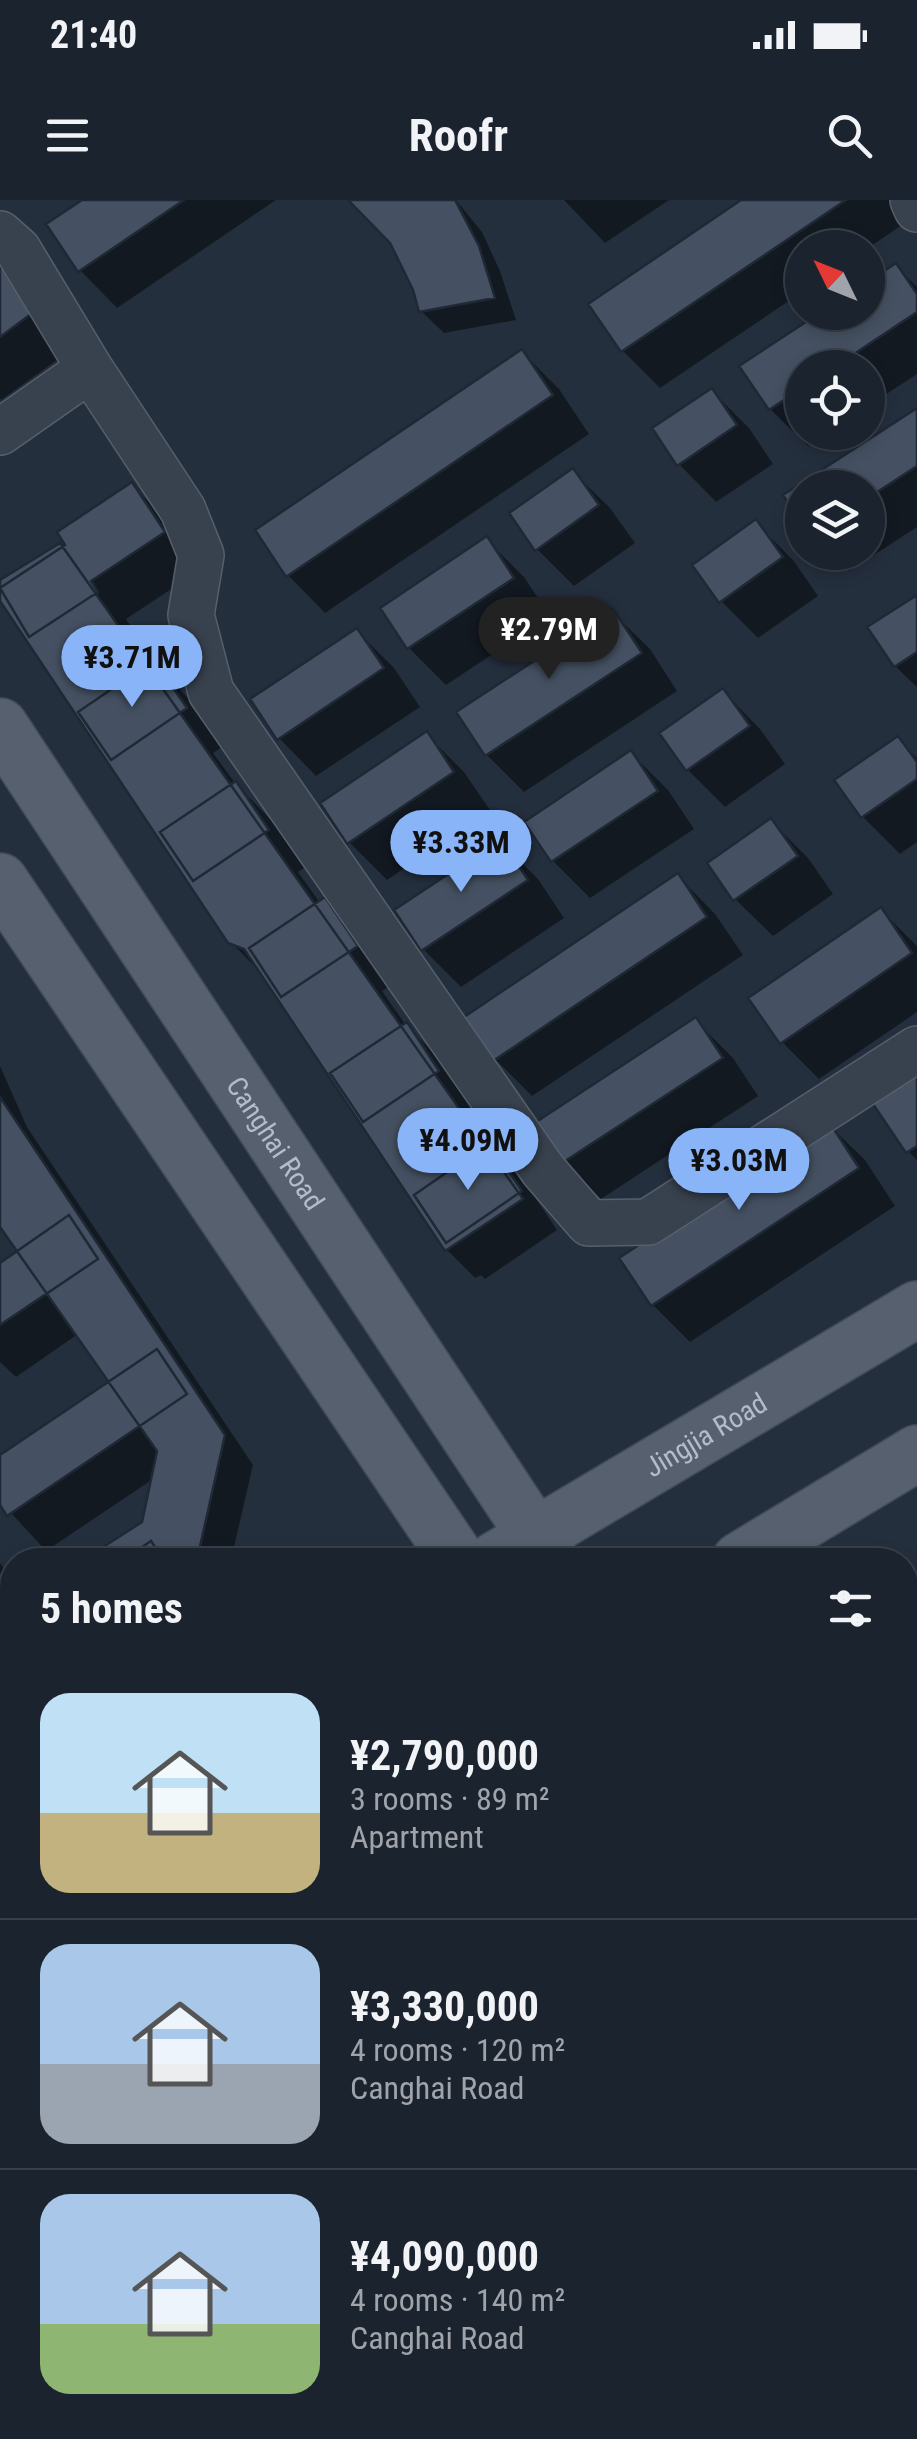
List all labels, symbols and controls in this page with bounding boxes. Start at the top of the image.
text: 21:40 [50,13,137,57]
icon: menu [40,108,95,163]
icon: search [822,108,877,163]
text: Roofr [409,109,508,162]
north arrow [785,230,885,330]
map controls [785,230,885,570]
button: locate [785,350,885,450]
button: layers [785,470,885,570]
pin: ¥2.79M [468,597,630,682]
text: ¥2.79M [500,610,598,648]
pin: ¥3.71M [51,625,213,710]
text: ¥3.71M [83,638,181,676]
pin: ¥3.33M [380,810,542,895]
text: ¥3.33M [412,823,510,861]
street label: Canghai Road [219,1071,331,1216]
pin: ¥4.09M [387,1108,549,1193]
text: ¥4.09M [419,1121,517,1159]
pin: ¥3.03M [658,1128,820,1213]
text: ¥3.03M [690,1141,788,1179]
street label: Jingjia Road [639,1386,773,1484]
icon: filters [823,1581,878,1636]
text: 5 homes [40,1584,183,1633]
text: ¥2,790,000 [350,1731,539,1780]
icon: home [120,1733,240,1853]
text: 3 rooms · 89 m² [350,1780,549,1818]
text: Apartment [350,1818,484,1856]
text: ¥3,330,000 [350,1982,539,2031]
icon: home [120,1984,240,2104]
text: 4 rooms · 120 m² [350,2031,565,2069]
text: Canghai Road [350,2069,524,2107]
text: ¥4,090,000 [350,2232,539,2281]
icon: home [120,2234,240,2354]
text: 4 rooms · 140 m² [350,2281,565,2319]
text: Canghai Road [350,2319,524,2357]

